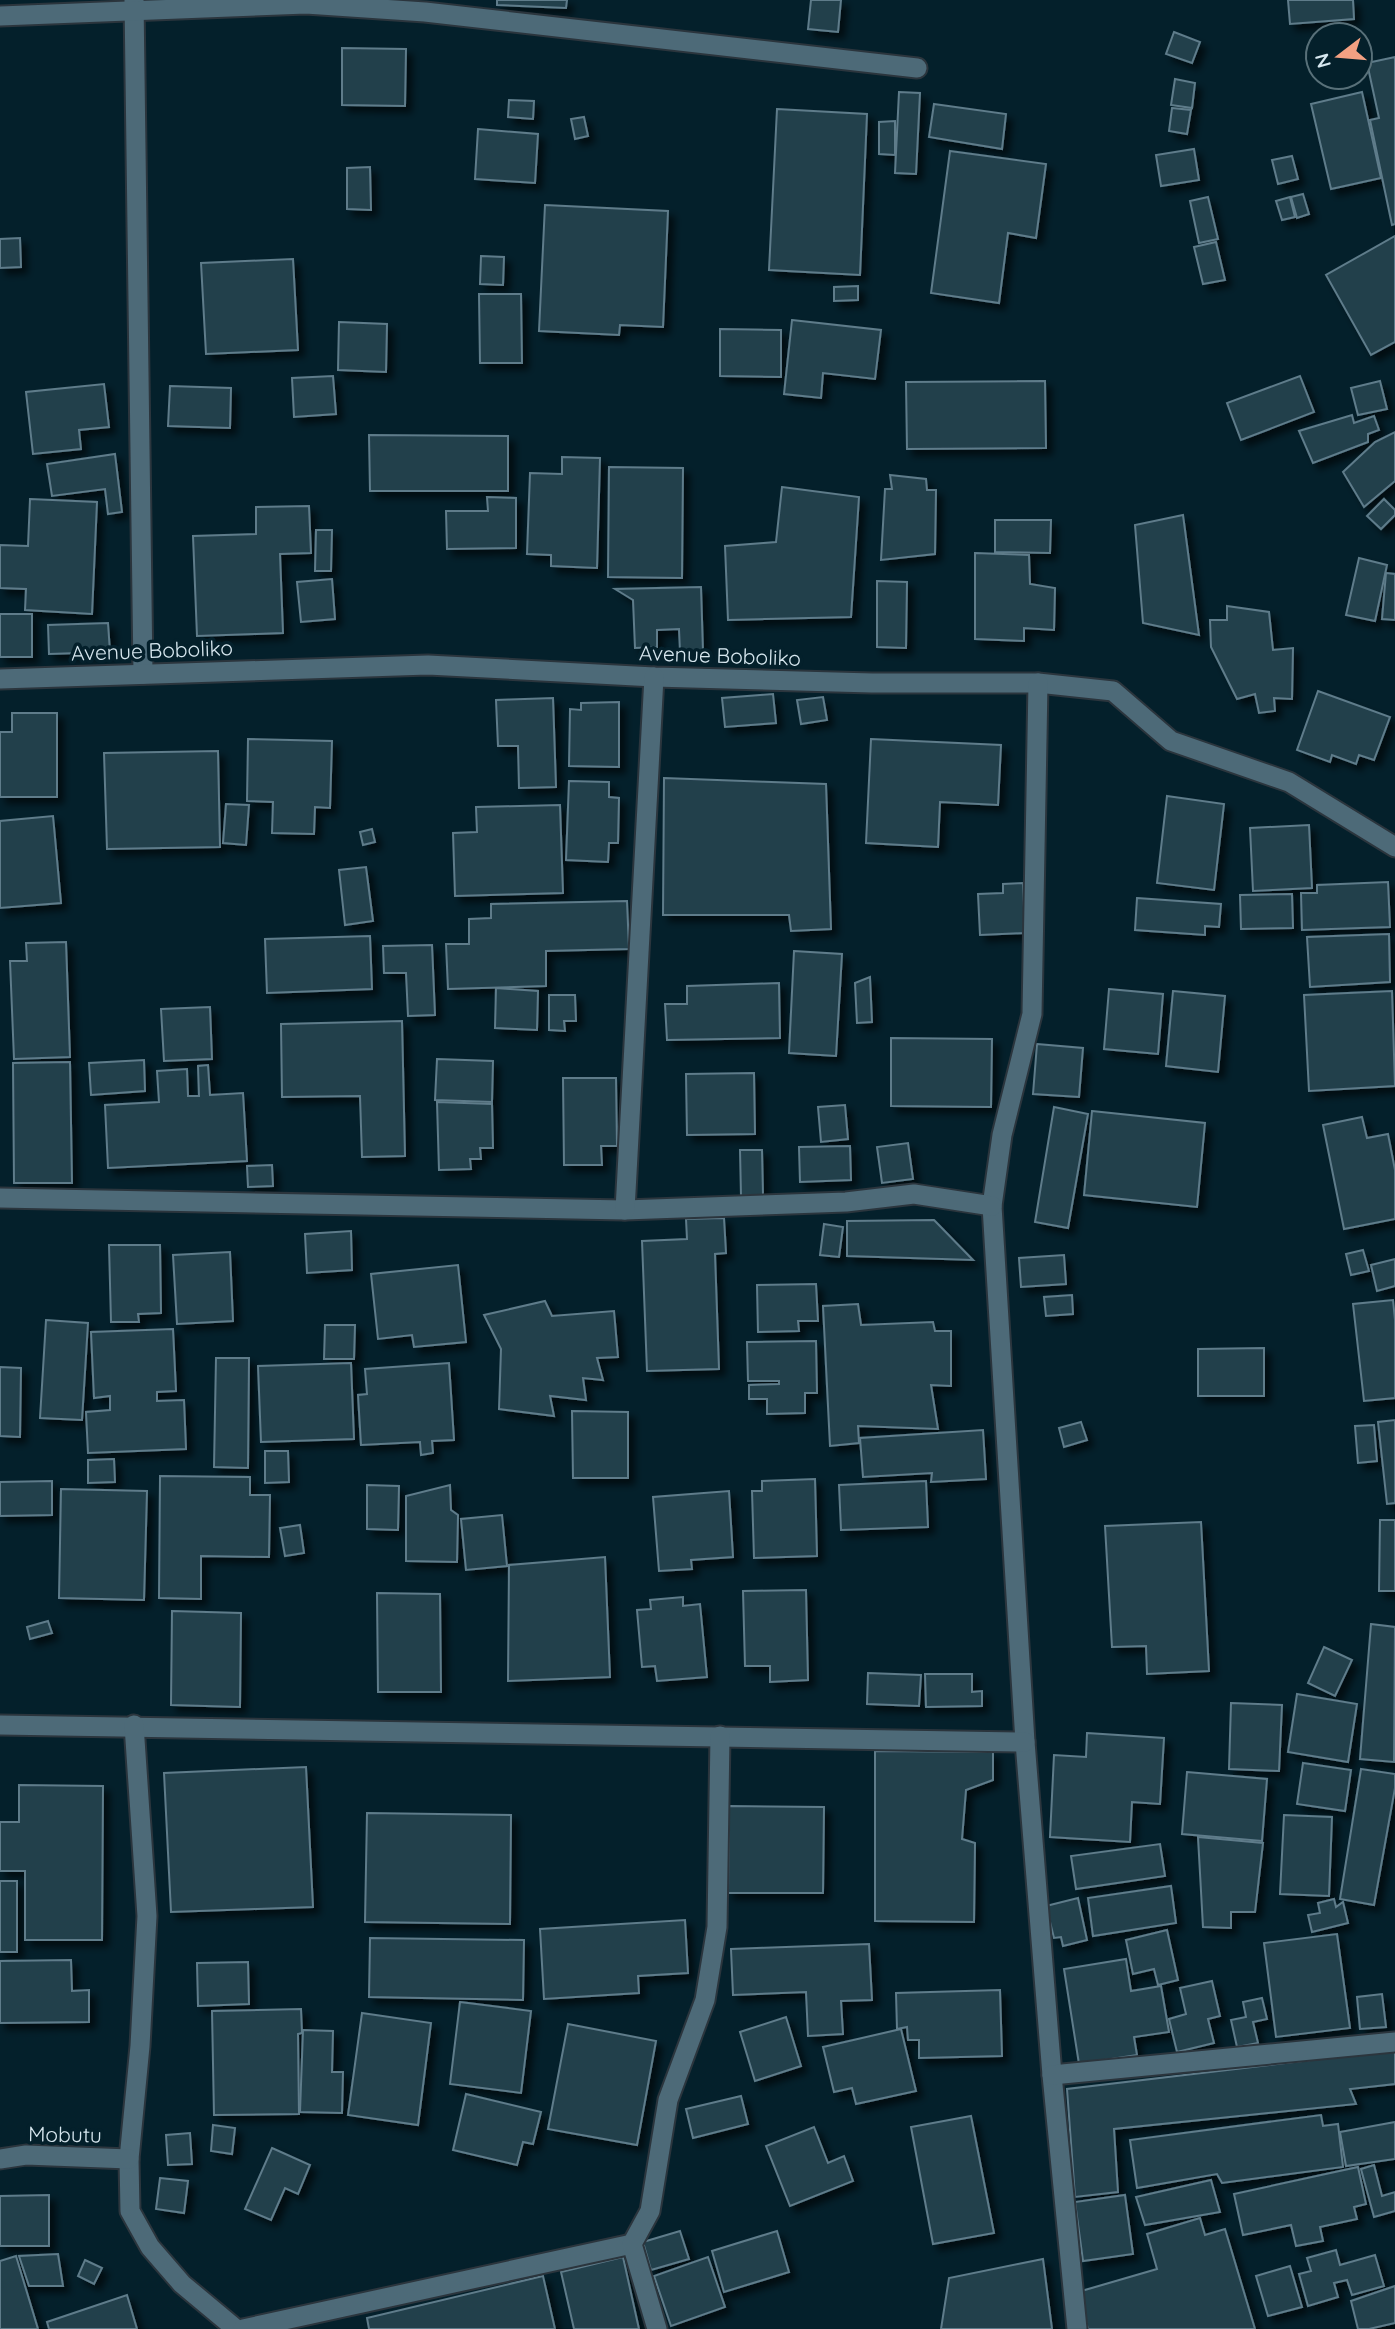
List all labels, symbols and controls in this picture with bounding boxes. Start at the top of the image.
north arrow [1304,21,1374,91]
text: N [1309,51,1336,71]
street label: Avenue Boboliko [71,634,233,666]
street label: Avenue Boboliko [639,639,801,671]
street label: Mobutu [28,2120,102,2148]

